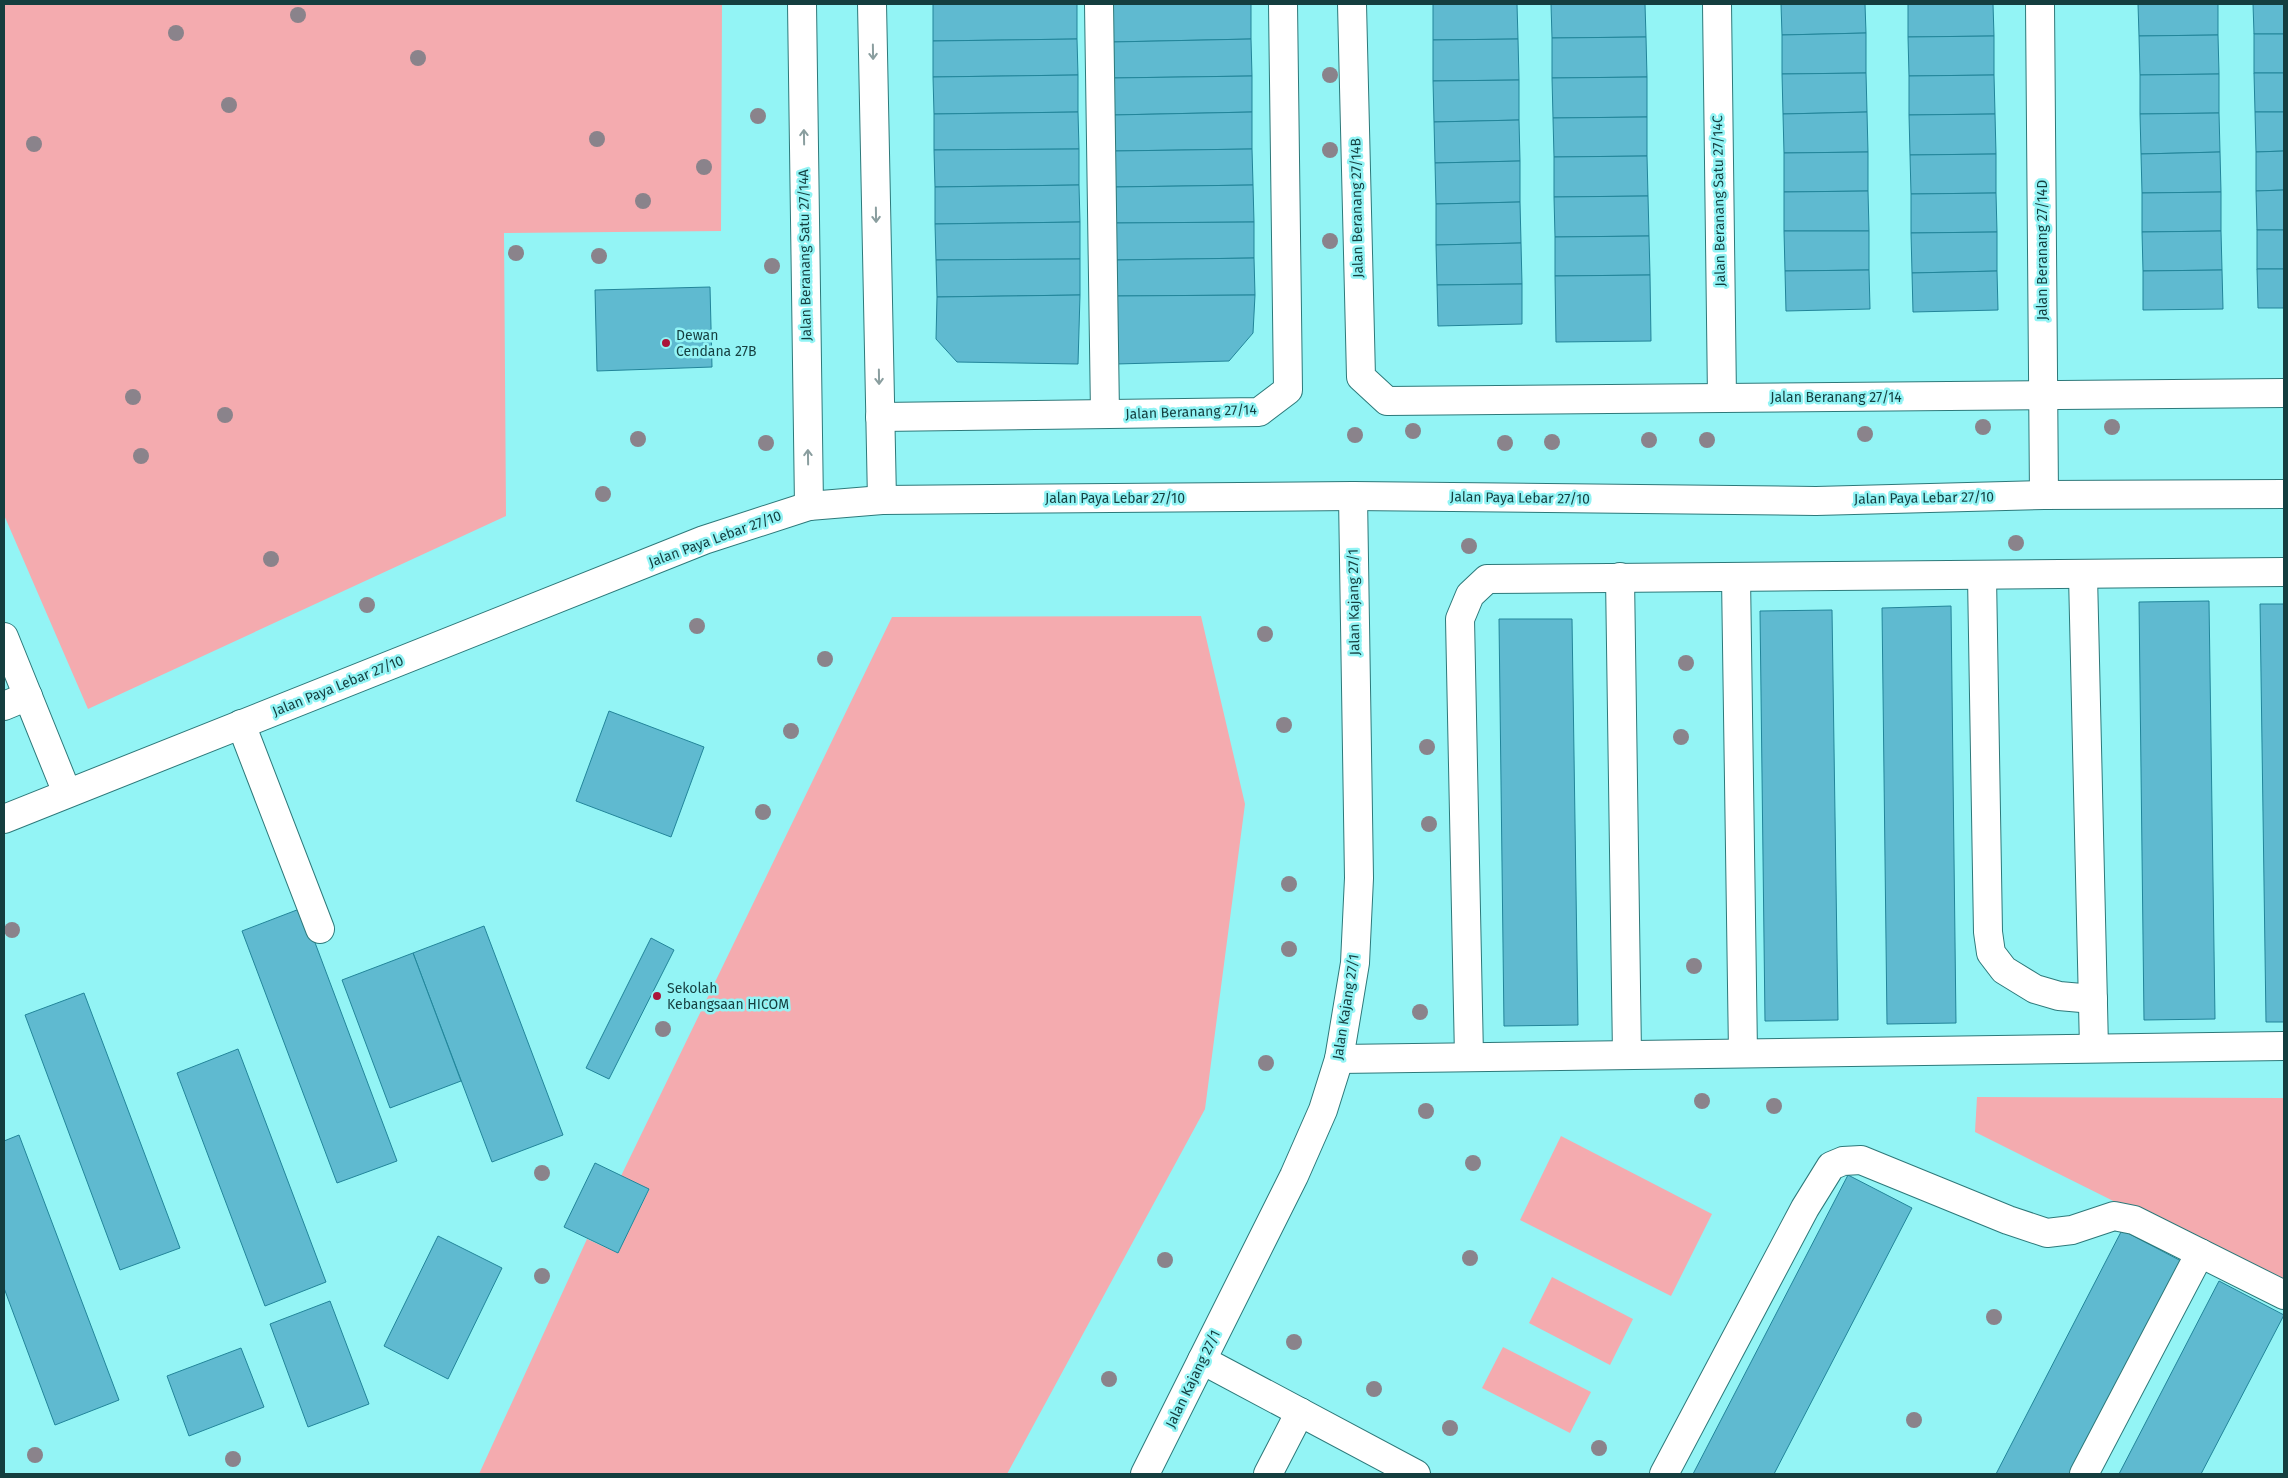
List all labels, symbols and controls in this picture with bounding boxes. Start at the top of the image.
one-way arrow [868,44,878,60]
street label: Jalan Beranang Satu 27/14C [1709,115,1729,287]
one-way arrow [799,129,809,146]
street label: Jalan Beranang 27/14B [1347,138,1367,278]
street label: Jalan Beranang Satu 27/14A [795,169,815,341]
street label: Jalan Beranang 27/14D [2034,180,2051,320]
one-way arrow [871,206,881,223]
place label: Dewan Cendana 27B [676,327,756,360]
marker: Dewan Cendana 27B [660,337,672,349]
one-way arrow [874,369,884,385]
street label: Jalan Beranang 27/14 [1770,389,1902,406]
street label: Jalan Beranang 27/14 [1125,401,1258,423]
one-way arrow [803,449,813,466]
street label: Jalan Paya Lebar 27/10 [1450,488,1590,508]
street label: Jalan Paya Lebar 27/10 [1854,488,1994,508]
street label: Jalan Paya Lebar 27/10 [1045,490,1185,507]
street label: Jalan Paya Lebar 27/10 [646,507,784,571]
street label: Jalan Kajang 27/1 [1345,549,1363,655]
street label: Jalan Paya Lebar 27/10 [270,652,406,720]
street label: Jalan Kajang 27/1 [1329,953,1363,1061]
place label: Sekolah Kebangsaan HICOM [667,980,789,1013]
marker: Sekolah Kebangsaan HICOM [651,990,663,1002]
street label: Jalan Kajang 27/1 [1162,1327,1224,1431]

